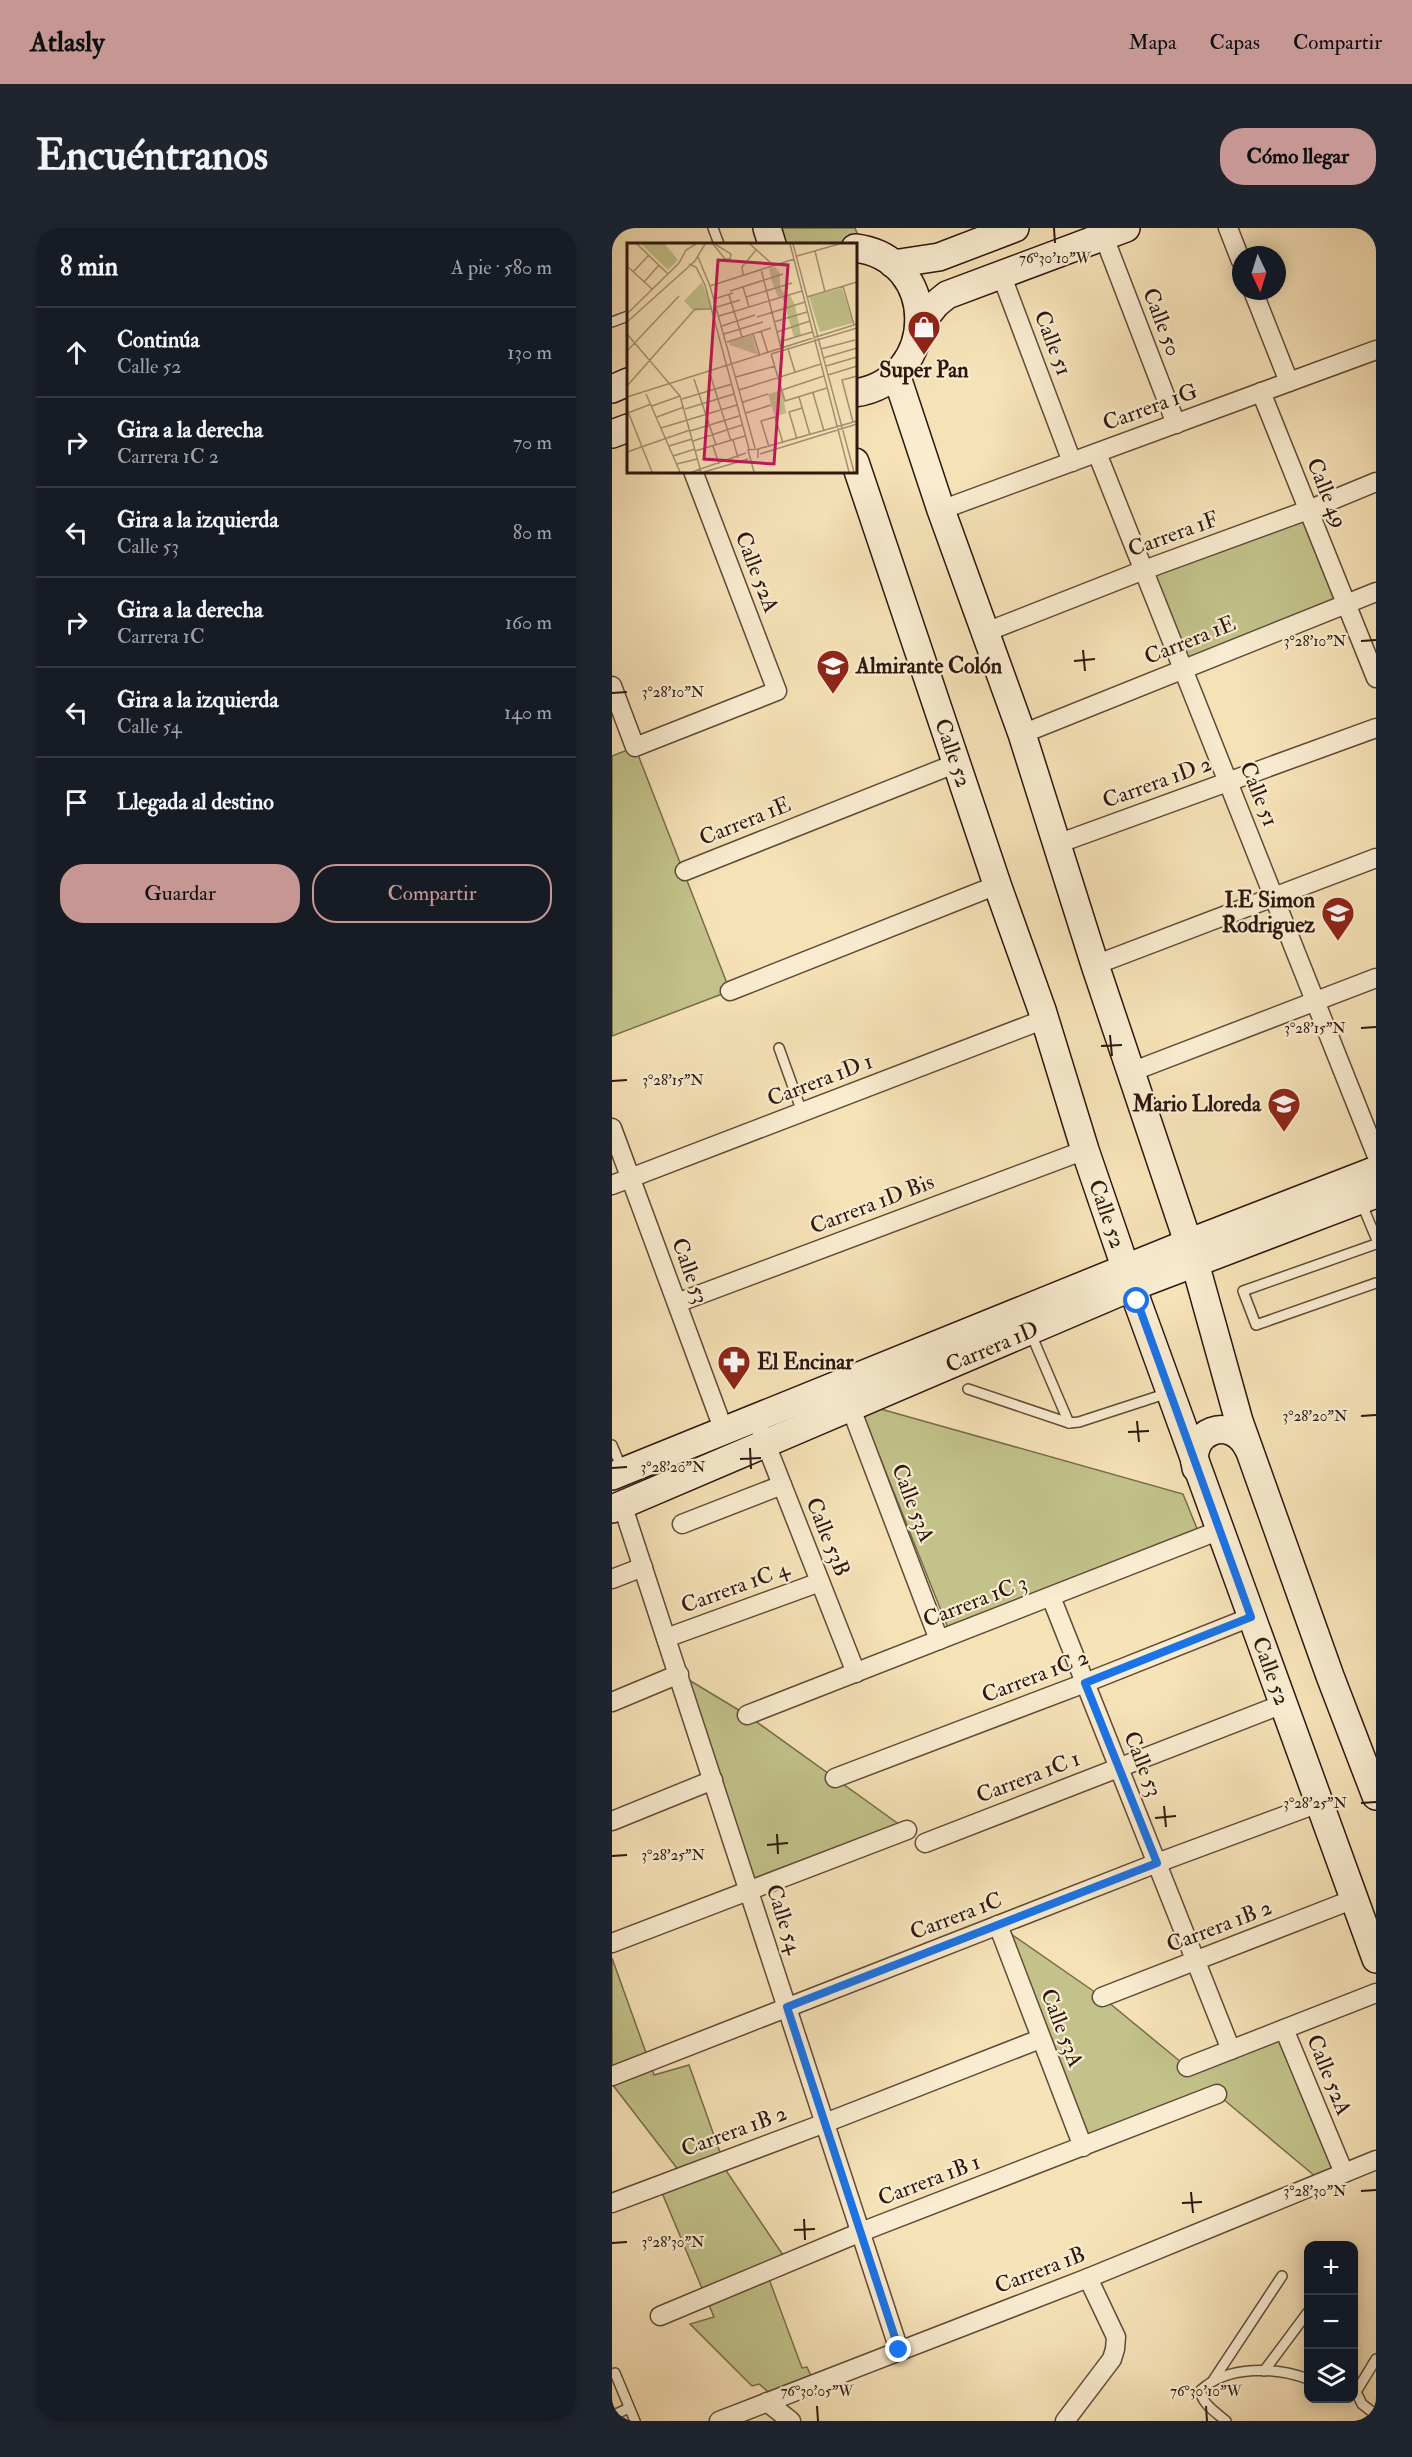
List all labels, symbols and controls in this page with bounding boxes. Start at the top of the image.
text: Atlasly [30,25,104,60]
text: Mapa [1129,29,1177,56]
text: Capas [1210,29,1260,56]
text: Compartir [1293,29,1382,56]
button: Cómo llegar [1220,128,1376,185]
text: Encuéntranos [36,130,268,182]
inset map [627,243,856,472]
north arrow [1232,246,1286,300]
text: 76°30'10"W [1019,249,1092,268]
text: 8 min [60,251,118,283]
text: A pie · 580 m [451,255,552,280]
street label: Calle 50 [1136,284,1188,360]
street label: Calle 51 [1028,306,1078,380]
shop icon: Super Pan [906,309,942,356]
text: Continúa [117,326,200,354]
icon: ahead [60,336,93,369]
text: 130 m [507,340,552,365]
text: Calle 52 [117,354,181,379]
place label: Super Pan [879,356,969,385]
street label: Carrera 1G [1099,377,1201,437]
text: Gira a la derecha [117,416,263,444]
icon: right [60,426,93,459]
text: 70 m [513,430,552,455]
text: Carrera 1C 2 [117,444,219,469]
street label: Calle 49 [1300,454,1354,532]
street label: Carrera 1F [1124,505,1222,563]
text: Gira a la izquierda [117,506,278,534]
icon: left [60,516,93,549]
text: 80 m [513,520,552,545]
street label: Calle 52A [729,527,785,617]
text: Calle 53 [117,534,179,559]
text: Gira a la derecha [117,596,263,624]
icon: right [60,606,93,639]
street label: Carrera 1E [1140,609,1240,671]
text: 160 m [505,610,552,635]
text: Carrera 1C [117,624,205,649]
text: 3°28'10"N [1284,632,1347,651]
school or university icon: Almirante Colón [815,648,851,695]
place label: Almirante Colón [855,652,1003,680]
text: 3°28'10"N [642,683,705,702]
text: Gira a la izquierda [117,686,278,714]
icon: left [60,696,93,729]
text: 140 m [504,700,552,725]
text: Calle 54 [117,714,182,739]
street label: Calle 52 [928,715,978,791]
street label: Carrera 1D 2 [1099,749,1215,815]
street label: Calle 51 [1233,757,1285,831]
icon: arrive [60,786,93,819]
text: Llegada al destino [117,788,274,816]
street label: Carrera 1E [695,790,795,852]
button: Guardar [60,864,300,923]
button: Compartir [312,864,552,923]
place label: I.E Simon Rodriguez [1222,886,1316,940]
school or university icon: I.E Simon Rodriguez [1320,895,1356,942]
text: 3°28'15"N [1284,1019,1346,1038]
street label: Carrera 1D 1 [763,1047,877,1113]
text: 3°28'15"N [642,1071,704,1090]
school or university icon: Mario Lloreda [1266,1086,1302,1133]
place label: Mario Lloreda [1131,1090,1262,1118]
street label: Carrera 1D Bis [806,1168,938,1240]
street label: Calle 52 [1082,1176,1132,1252]
street label: Calle 53 [665,1234,715,1308]
route start [1123,1287,1149,1313]
street label: Carrera 1D [941,1315,1043,1379]
pharmacy icon: El Encinar [716,1344,752,1391]
place label: El Encinar [757,1348,854,1376]
text: 3°28'20"N [1283,1407,1348,1426]
text: 3°28'20"N [641,1458,706,1477]
street label: Calle 53A [885,1460,941,1546]
street label: Calle 53B [800,1493,856,1581]
street label: Carrera 1C 4 [677,1554,794,1619]
street label: Carrera 1C 3 [919,1568,1031,1634]
street label: Calle 52 [1246,1633,1296,1709]
street label: Carrera 1C 2 [978,1643,1092,1709]
street label: Calle 53 [1117,1727,1169,1801]
street label: Carrera 1C 1 [972,1744,1084,1810]
text: 3°28'25"N [1283,1794,1347,1813]
text: 3°28'25"N [641,1846,705,1865]
street label: Calle 54 [760,1881,809,1958]
street label: Carrera 1C [906,1886,1006,1946]
street label: Carrera 1B 2 [1162,1893,1276,1959]
street label: Calle 53A [1034,1985,1090,2071]
street label: Calle 52A [1300,2030,1358,2120]
street label: Carrera 1B 2 [677,2099,791,2163]
street label: Carrera 1B 1 [874,2148,984,2212]
text: 3°28'30"N [1284,2182,1347,2201]
text: 3°28'30"N [642,2233,705,2252]
street label: Carrera 1B [991,2240,1089,2300]
map controls [1304,2241,1358,2403]
button: + [1304,2241,1358,2295]
button: − [1304,2295,1358,2349]
route end [885,2336,911,2362]
button: layers [1304,2349,1358,2403]
text: 76°30'05"W [780,2382,854,2401]
text: 76°30'10"W [1170,2382,1243,2401]

